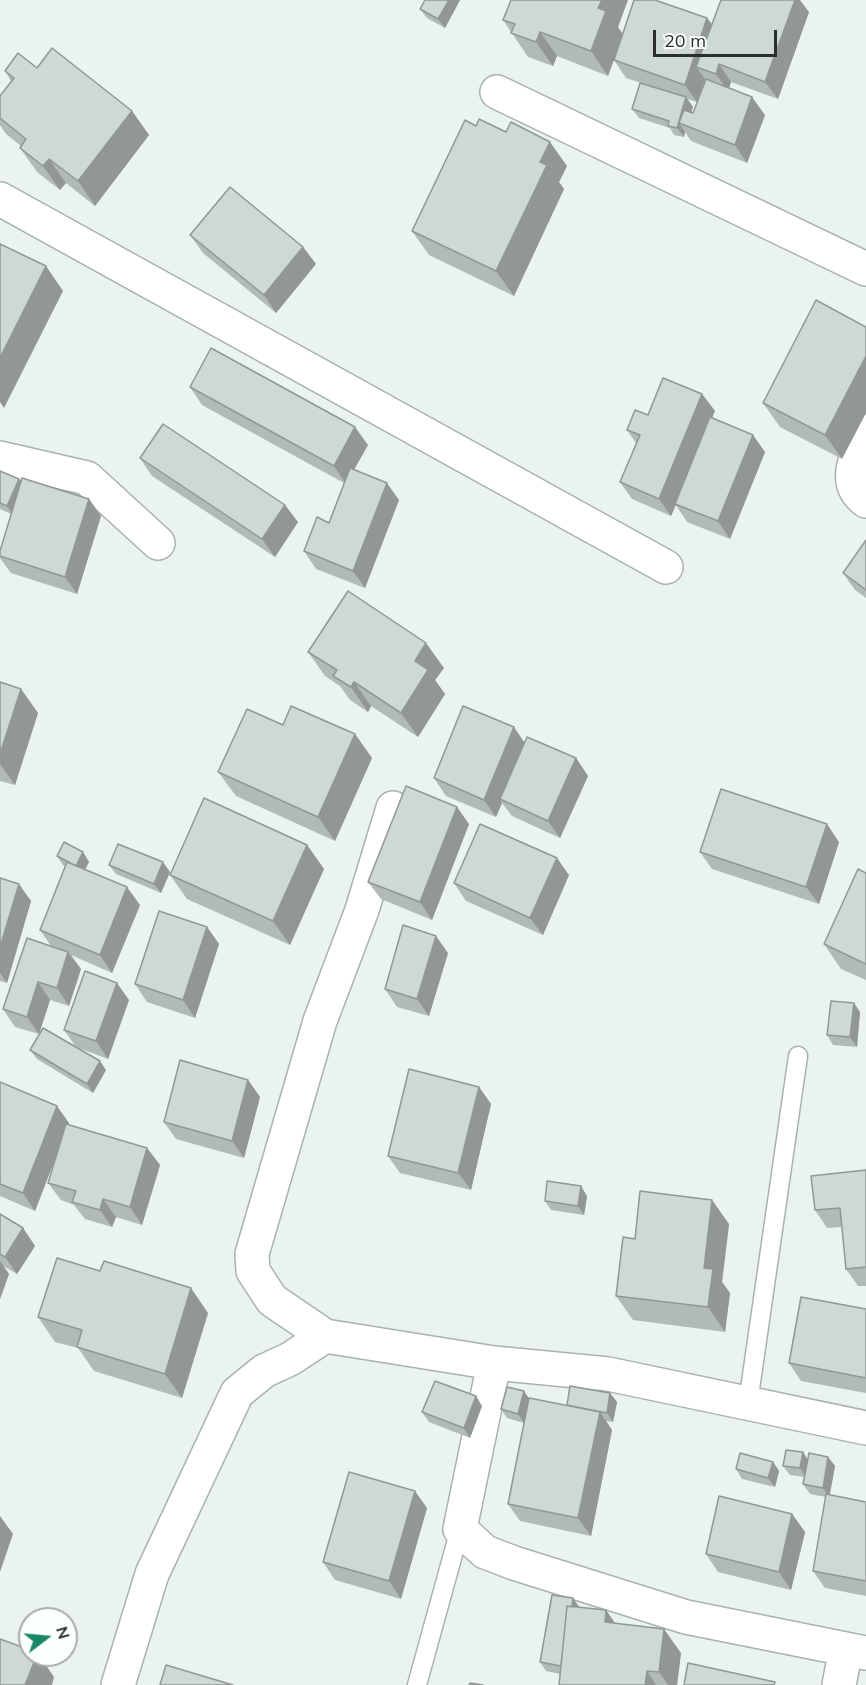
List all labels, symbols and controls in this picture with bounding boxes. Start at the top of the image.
scale bar [656,18,780,56]
text: 20 m [664,29,706,52]
north arrow [18,1607,78,1667]
text: N [52,1624,75,1641]

